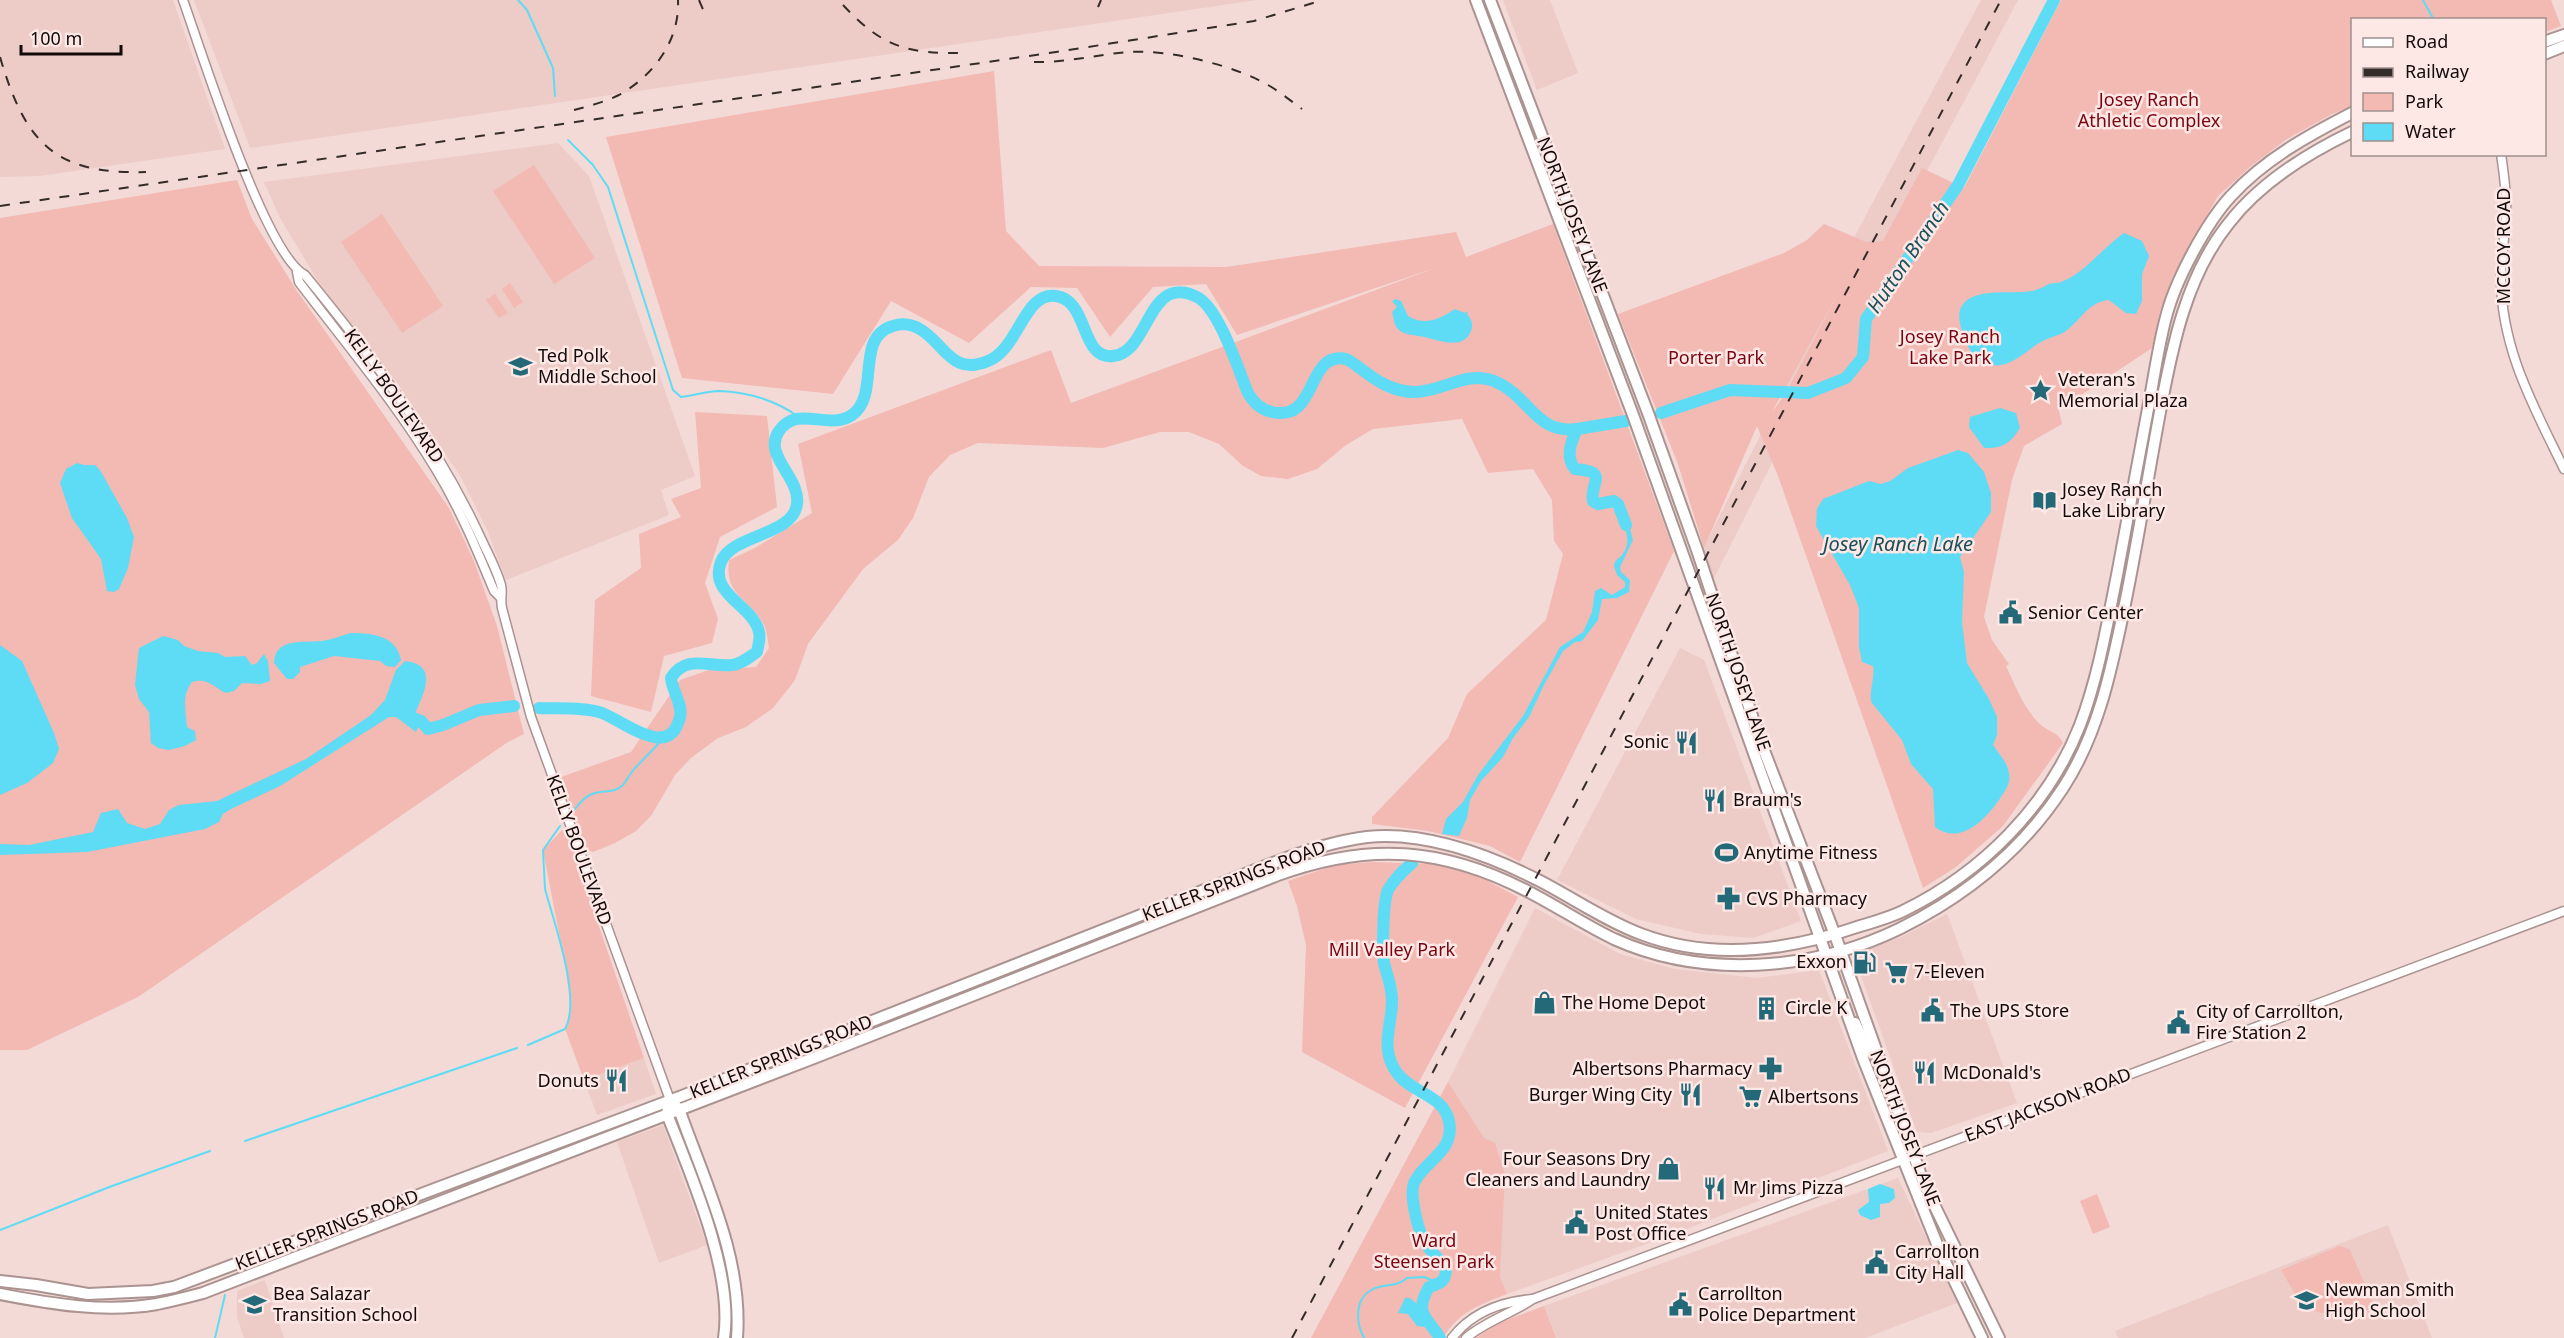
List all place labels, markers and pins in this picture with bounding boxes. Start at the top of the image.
place label: Ted Polk Middle School [538,343,657,388]
school or university icon: Ted Polk Middle School [507,353,533,379]
place label: Veteran's Memorial Plaza [2058,367,2188,412]
place icon: Veteran's Memorial Plaza [2027,377,2053,403]
place label: Josey Ranch Lake Library [2060,477,2166,522]
library icon: Josey Ranch Lake Library [2031,487,2057,513]
public building icon: Senior Center [1997,600,2023,626]
place label: Senior Center [2028,600,2144,624]
place label: Sonic [1624,729,1669,753]
restaurant icon: Sonic [1674,729,1700,755]
restaurant icon: Braum's [1702,787,1728,813]
place label: Braum's [1733,787,1802,811]
sports icon: Anytime Fitness [1713,840,1739,866]
place label: Anytime Fitness [1744,840,1878,864]
pharmacy icon: CVS Pharmacy [1715,886,1741,912]
place label: CVS Pharmacy [1746,886,1868,910]
place label: Exxon [1796,949,1847,973]
fuel station icon: Exxon [1852,949,1878,975]
supermarket icon: 7-Eleven [1883,959,1909,985]
place label: 7-Eleven [1914,959,1985,983]
shop icon: The Home Depot [1531,990,1557,1016]
place label: The Home Depot [1562,990,1706,1014]
building icon: Circle K [1754,995,1780,1021]
place label: Circle K [1785,995,1848,1019]
public building icon: The UPS Store [1919,998,1945,1024]
place label: The UPS Store [1950,998,2069,1022]
place label: City of Carrollton, Fire Station 2 [2196,999,2344,1044]
public building icon: City of Carrollton, Fire Station 2 [2165,1009,2191,1035]
place label: Albertsons Pharmacy [1572,1056,1753,1080]
pharmacy icon: Albertsons Pharmacy [1757,1056,1783,1082]
restaurant icon: McDonald's [1912,1060,1938,1086]
place label: McDonald's [1943,1060,2041,1084]
place label: Donuts [538,1068,599,1092]
restaurant icon: Donuts [604,1068,630,1094]
place label: Burger Wing City [1529,1082,1673,1106]
restaurant icon: Burger Wing City [1677,1082,1703,1108]
supermarket icon: Albertsons [1737,1084,1763,1110]
place label: Albertsons [1768,1084,1859,1108]
place label: Four Seasons Dry Cleaners and Laundry [1465,1146,1651,1191]
shop icon: Four Seasons Dry Cleaners and Laundry [1655,1156,1681,1182]
restaurant icon: Mr Jims Pizza [1702,1175,1728,1201]
place label: Mr Jims Pizza [1733,1175,1844,1199]
place label: United States Post Office [1595,1200,1708,1245]
public building icon: United States Post Office [1564,1210,1590,1236]
place label: Carrollton City Hall [1895,1239,1980,1284]
public building icon: Carrollton City Hall [1864,1249,1890,1275]
place label: Newman Smith High School [2325,1277,2454,1322]
place label: Bea Salazar Transition School [273,1281,418,1326]
place label: Carrollton Police Department [1698,1281,1856,1326]
school or university icon: Newman Smith High School [2294,1287,2320,1313]
school or university icon: Bea Salazar Transition School [242,1291,268,1317]
public building icon: Carrollton Police Department [1667,1291,1693,1317]

